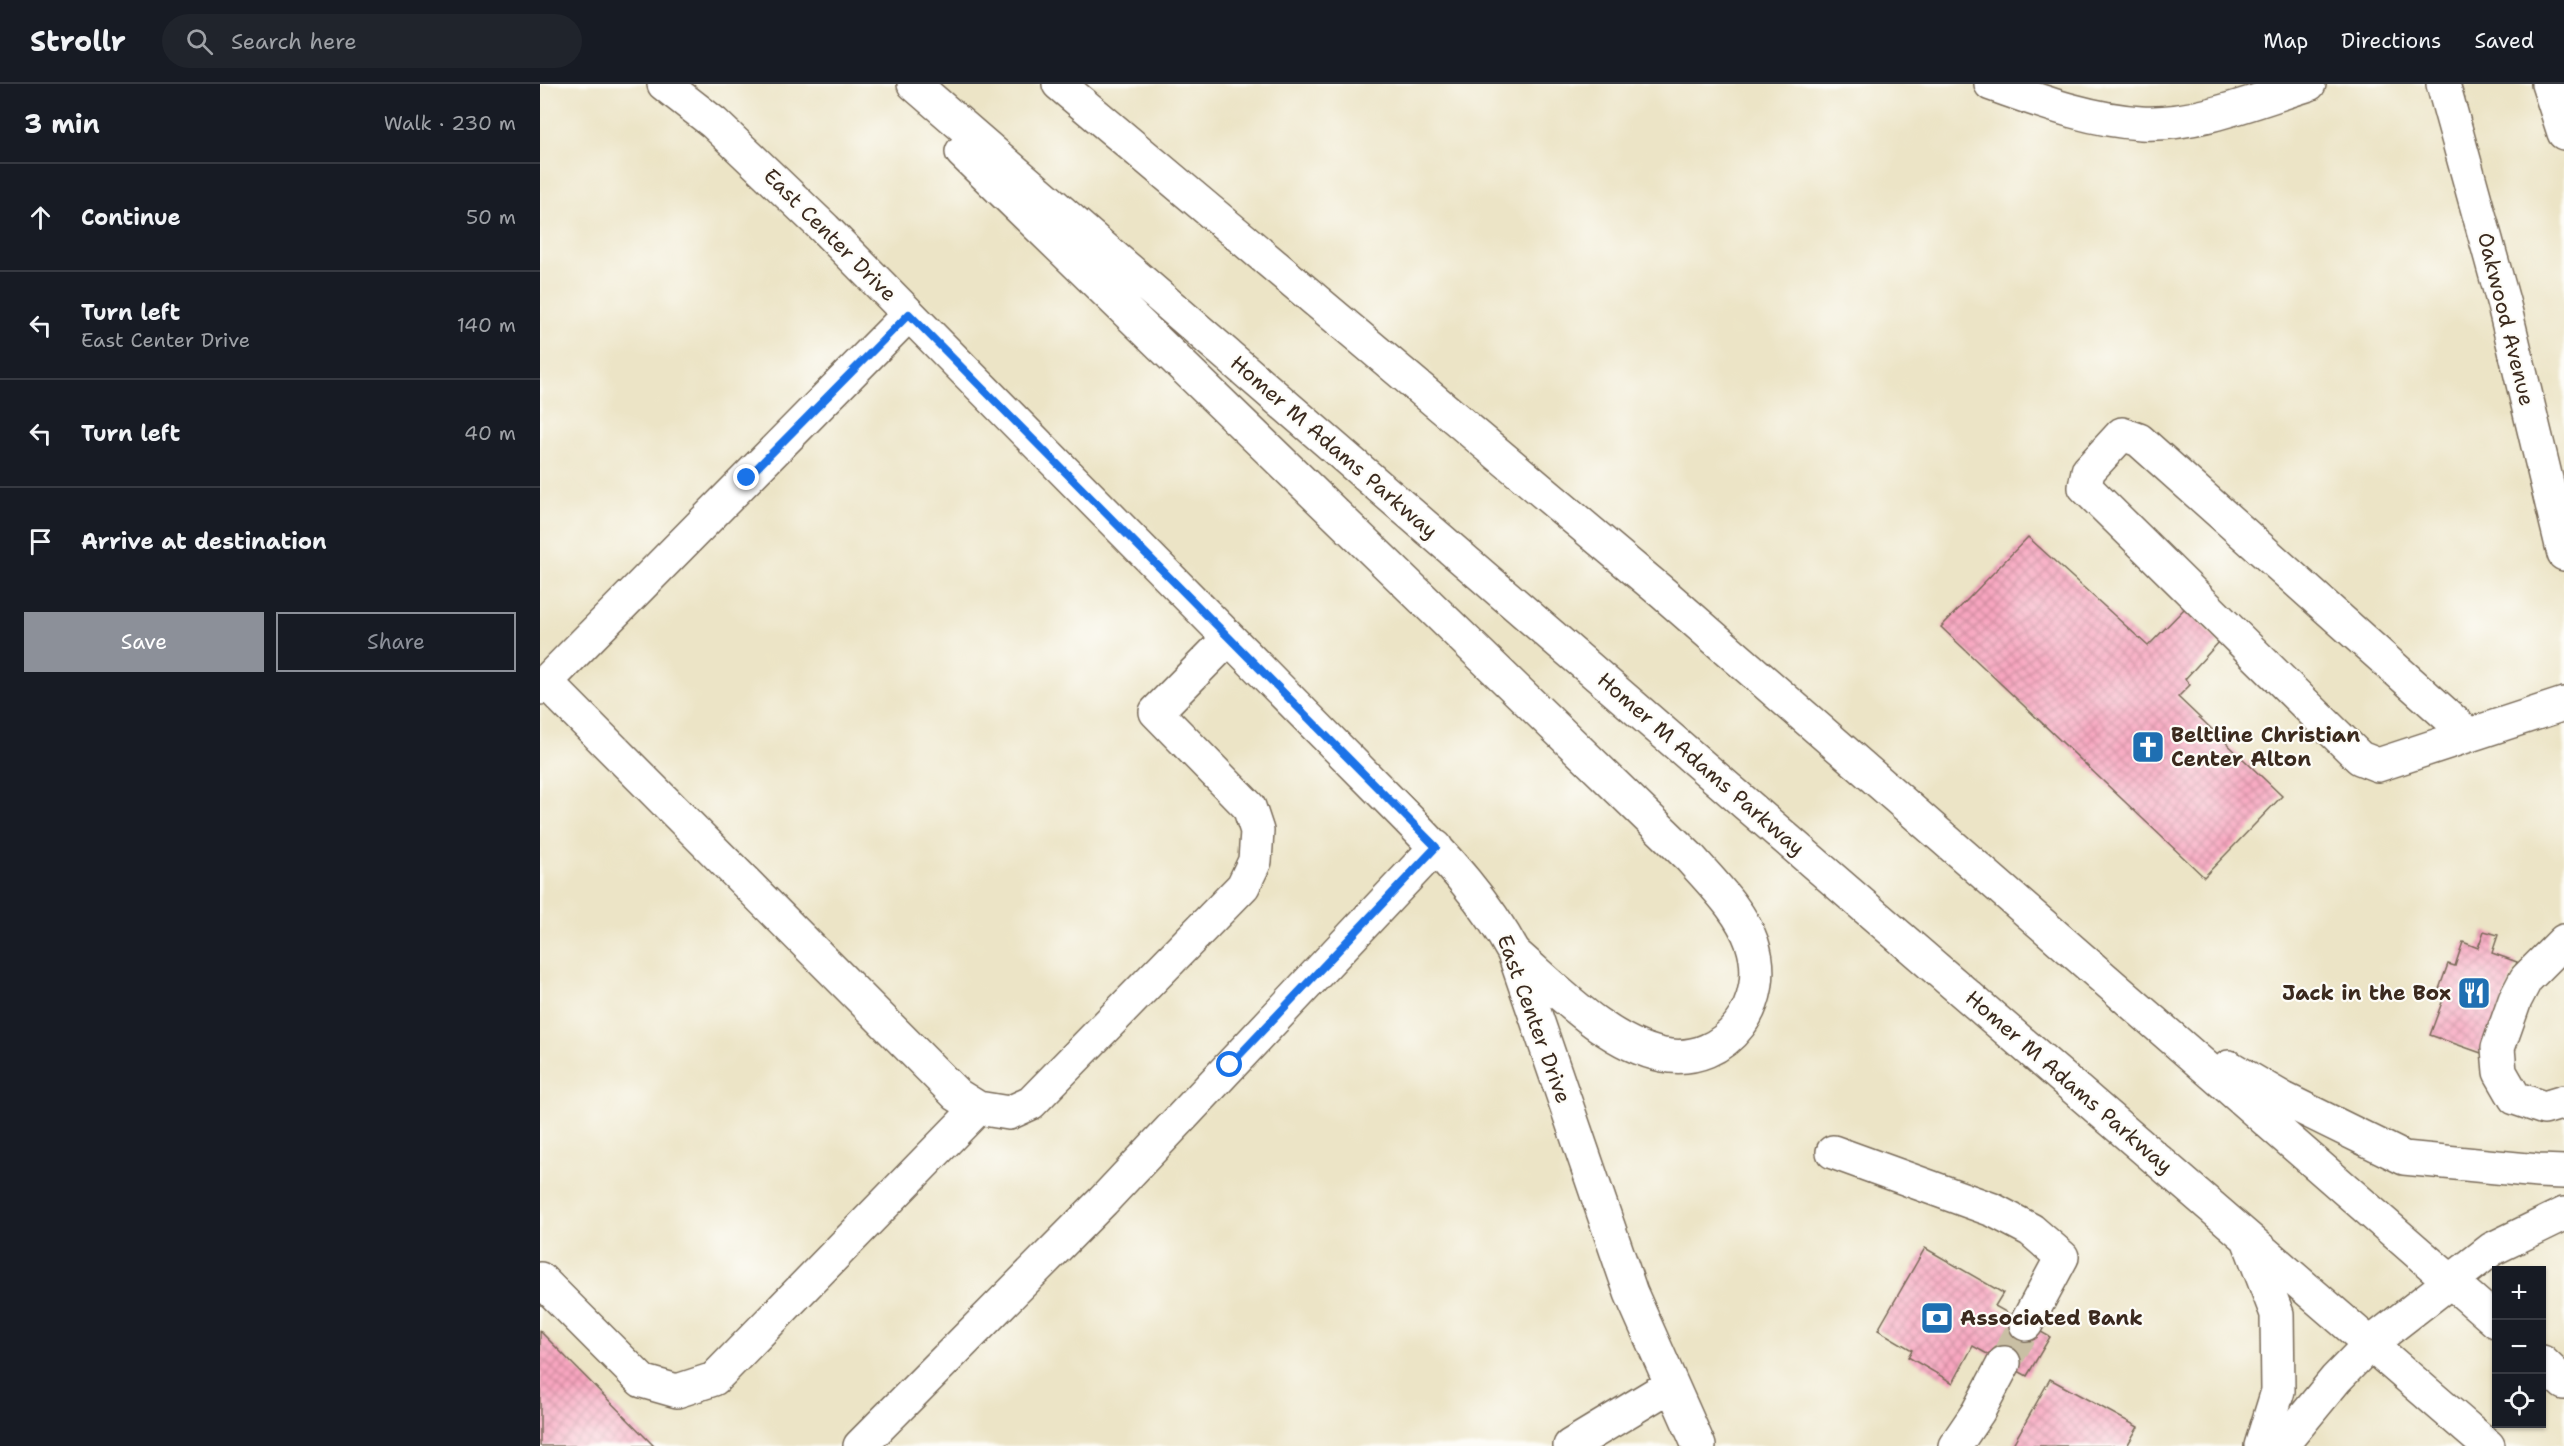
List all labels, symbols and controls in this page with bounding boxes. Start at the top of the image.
search box [162,14,582,68]
text: Strollr [30,22,126,60]
icon: search [183,25,216,58]
text: Search here [231,27,357,56]
text: Map [2263,27,2308,55]
text: Directions [2341,27,2441,55]
text: Saved [2474,27,2534,55]
text: 3 min [24,106,100,141]
text: Walk · 230 m [384,110,516,136]
street label: East Center Drive [757,162,903,308]
icon: ahead [24,201,57,234]
text: Continue [81,203,181,232]
text: 50 m [466,204,516,230]
street label: Oakwood Avenue [2471,229,2541,409]
text: Turn left [81,298,180,327]
icon: left [24,309,57,342]
text: 140 m [457,312,516,338]
text: East Center Drive [81,327,250,353]
street label: Homer M Adams Parkway [1224,349,1444,545]
icon: left [24,417,57,450]
text: Turn left [81,419,180,448]
text: 40 m [464,420,516,446]
route end [733,464,759,490]
icon: arrive [24,525,57,558]
text: Arrive at destination [81,527,327,556]
button: Save [24,612,264,672]
button: Share [276,612,516,672]
street label: Homer M Adams Parkway [1591,666,1811,862]
place label: Beltline Christian Center Alton [2171,721,2360,773]
church icon: Beltline Christian Center Alton [2130,729,2166,765]
street label: East Center Drive [1490,931,1578,1107]
restaurant icon: Jack in the Box [2456,975,2492,1011]
place label: Jack in the Box [2282,979,2451,1007]
street label: Homer M Adams Parkway [1959,984,2179,1180]
route start [1216,1051,1242,1077]
map controls [2492,1266,2546,1428]
button: + [2492,1266,2546,1320]
bank icon: Associated Bank [1919,1300,1955,1336]
place label: Associated Bank [1960,1304,2143,1332]
button: − [2492,1320,2546,1374]
button: locate [2492,1374,2546,1428]

